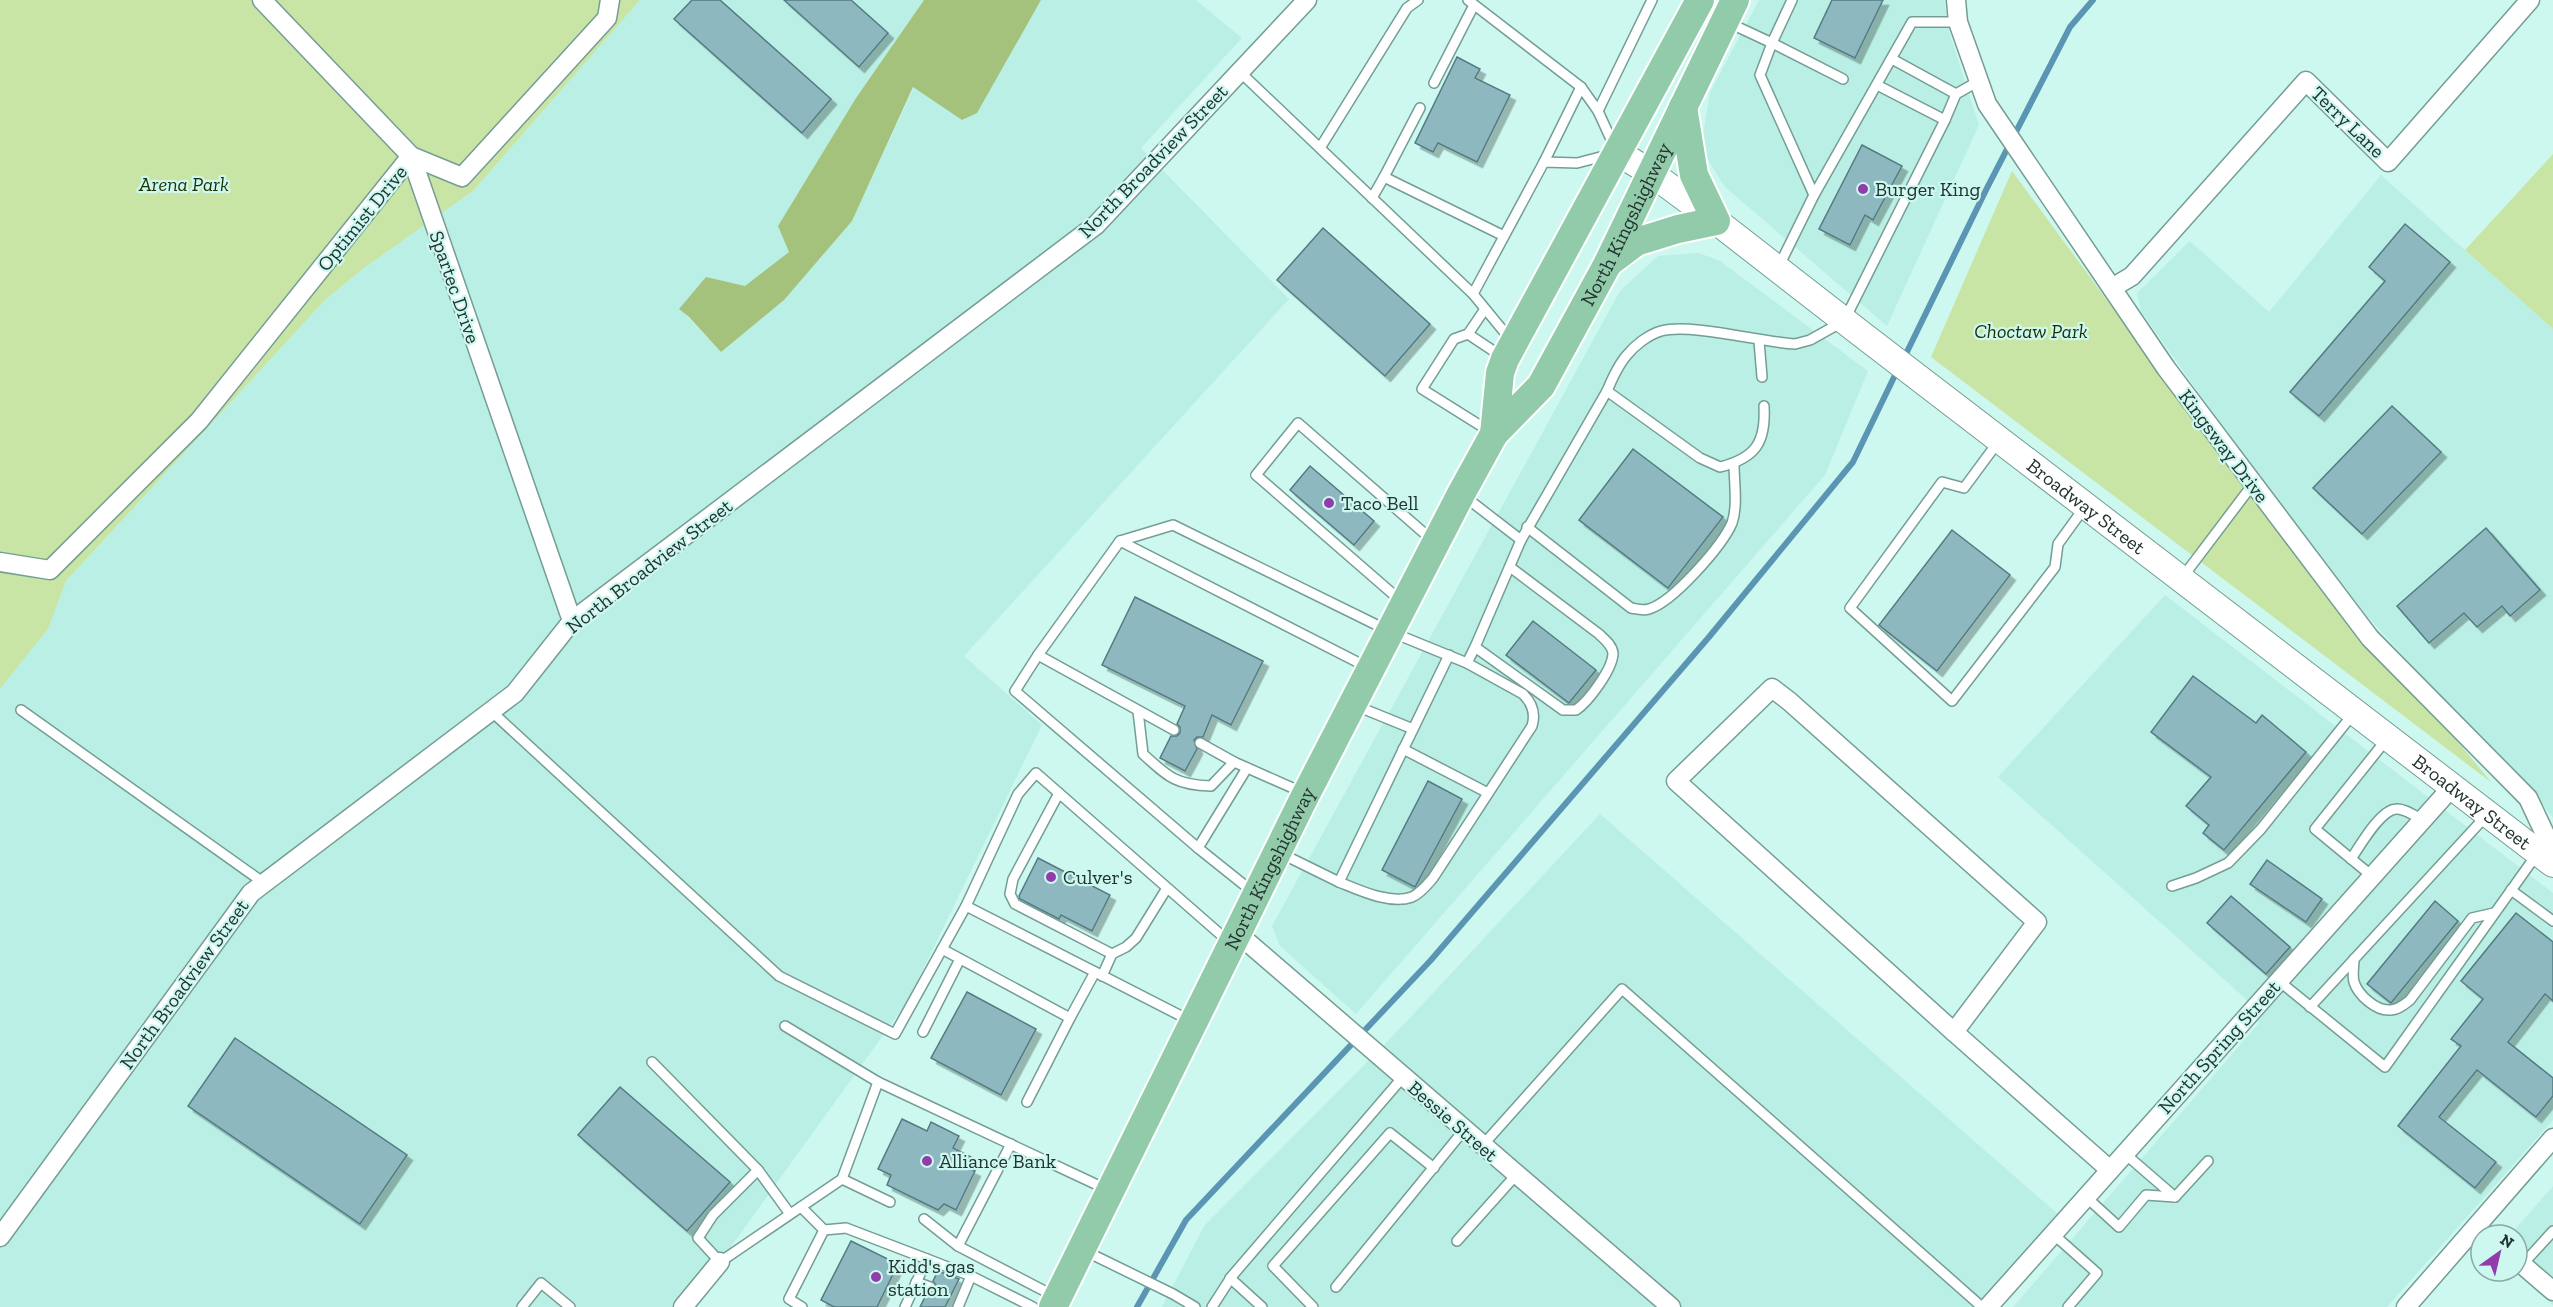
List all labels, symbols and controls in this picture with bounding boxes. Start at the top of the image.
street label: North Broadview Street [1073,79,1233,243]
street label: Terry Lane [2306,81,2390,163]
street label: North Kingshighway [1575,138,1677,310]
street label: Optimist Drive [312,160,412,276]
park label: Arena Park [138,172,229,196]
place label: Burger King [1875,177,1981,201]
marker: Burger King [1856,182,1870,196]
street label: Spartec Drive [425,228,485,346]
park label: Choctaw Park [1974,319,2088,343]
street label: Kingsway Drive [2174,385,2274,507]
street label: Broadway Street [2022,453,2151,560]
place label: Taco Bell [1341,491,1419,515]
street label: North Broadview Street [561,493,737,638]
marker: Taco Bell [1322,496,1336,510]
street label: Broadway Street [2408,749,2536,855]
street label: North Kingshighway [1219,782,1320,954]
place label: Culver's [1063,865,1132,889]
marker: Culver's [1044,870,1058,884]
street label: North Broadview Street [114,894,254,1074]
street label: North Spring Street [2153,975,2286,1119]
street label: Bessie Street [1403,1075,1503,1167]
place label: Alliance Bank [939,1149,1057,1173]
marker: Alliance Bank [920,1154,934,1168]
north arrow [2469,1223,2529,1283]
text: N [2497,1230,2517,1252]
place label: Kidd's gas station [888,1254,975,1301]
marker: Kidd's gas station [869,1270,883,1284]

